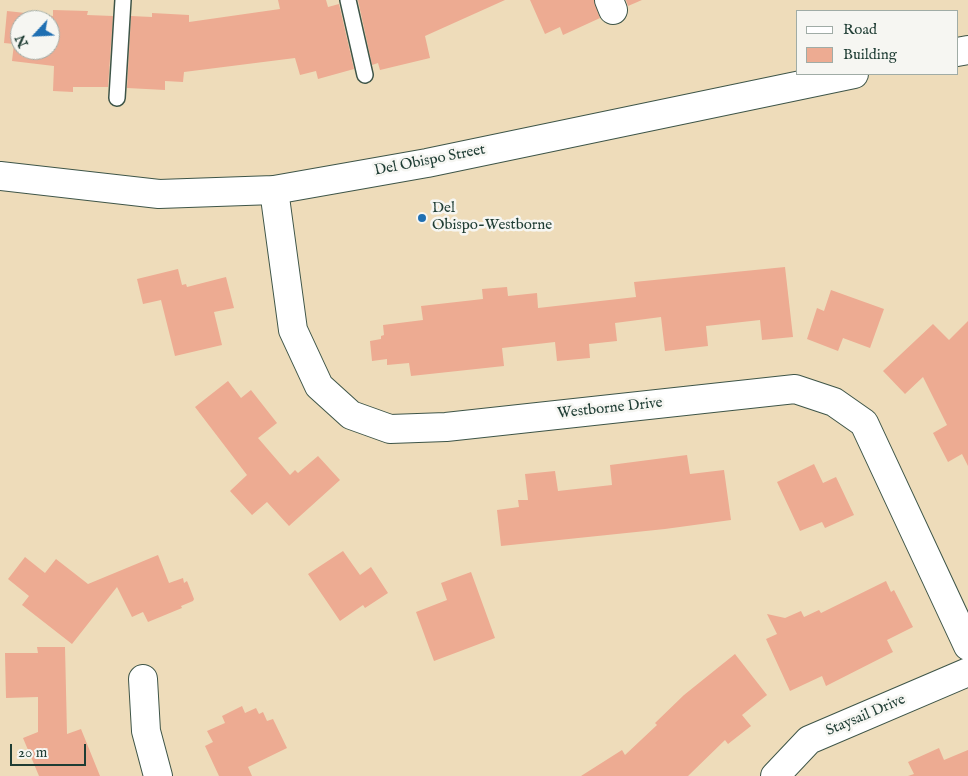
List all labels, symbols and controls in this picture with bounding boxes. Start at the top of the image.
north arrow [10,10,60,60]
legend [796,10,958,75]
text: Road [843,20,877,39]
text: N [12,32,33,50]
text: Building [843,45,897,64]
street label: Del Obispo Street [373,141,487,181]
place label: Del Obispo-Westborne [432,200,552,235]
marker: Del Obispo-Westborne [416,212,428,224]
street label: Westborne Drive [557,395,663,423]
street label: Staysail Drive [824,691,908,741]
scale bar [12,734,89,766]
text: 20 m [18,743,47,762]

